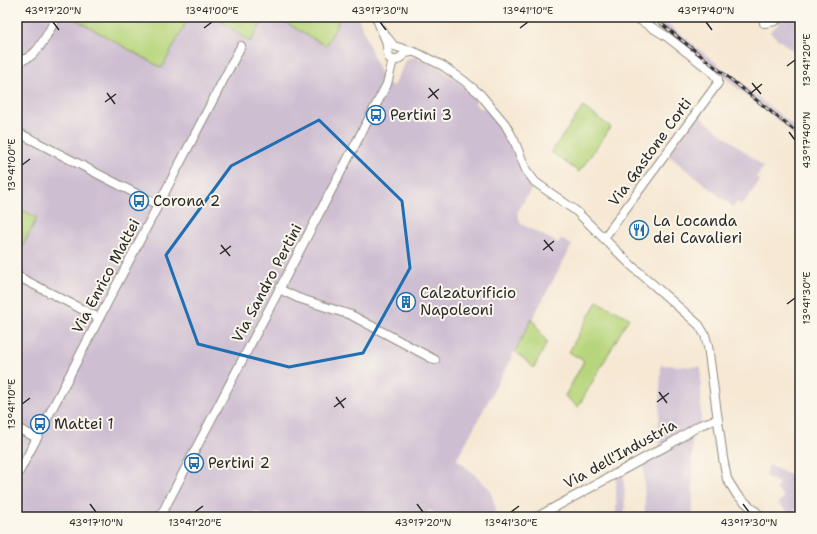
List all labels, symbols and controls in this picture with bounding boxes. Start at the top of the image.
text: 43°17'20"N [25,4,81,17]
text: 13°41'00"E [185,4,239,17]
text: 43°17'30"N [352,4,408,17]
text: 13°41'10"E [503,4,553,17]
text: 43°17'40"N [678,4,734,17]
text: 13°41'20"E [800,34,813,86]
street label: Via Gastone Corti [604,94,696,210]
bus stop icon: Pertini 3 [365,104,387,126]
place label: Pertini 3 [390,105,452,125]
text: 43°17'40"N [800,112,813,168]
text: 13°41'00"E [5,138,18,192]
bus stop icon: Corona 2 [128,190,150,212]
place label: Corona 2 [153,191,220,211]
place label: La Locanda dei Cavalieri [653,211,742,248]
street label: Via Enrico Mattei [67,215,145,337]
restaurant icon: La Locanda dei Cavalieri [628,219,650,241]
street label: Via Sandro Pertini [227,220,307,346]
text: 13°41'30"E [800,271,813,325]
place label: Calzaturificio Napoleoni [420,283,516,320]
building icon: Calzaturificio Napoleoni [395,291,417,313]
text: 13°41'10"E [5,379,18,429]
bus stop icon: Mattei 1 [29,413,51,435]
place label: Mattei 1 [54,414,114,434]
street label: Via dell'Industria [560,414,681,493]
bus stop icon: Pertini 2 [183,452,205,474]
place label: Pertini 2 [208,453,270,473]
text: 43°17'10"N [69,516,123,529]
text: 13°41'20"E [169,516,221,529]
text: 43°17'20"N [395,516,451,529]
text: 13°41'30"E [484,516,538,529]
text: 43°17'30"N [721,516,777,529]

